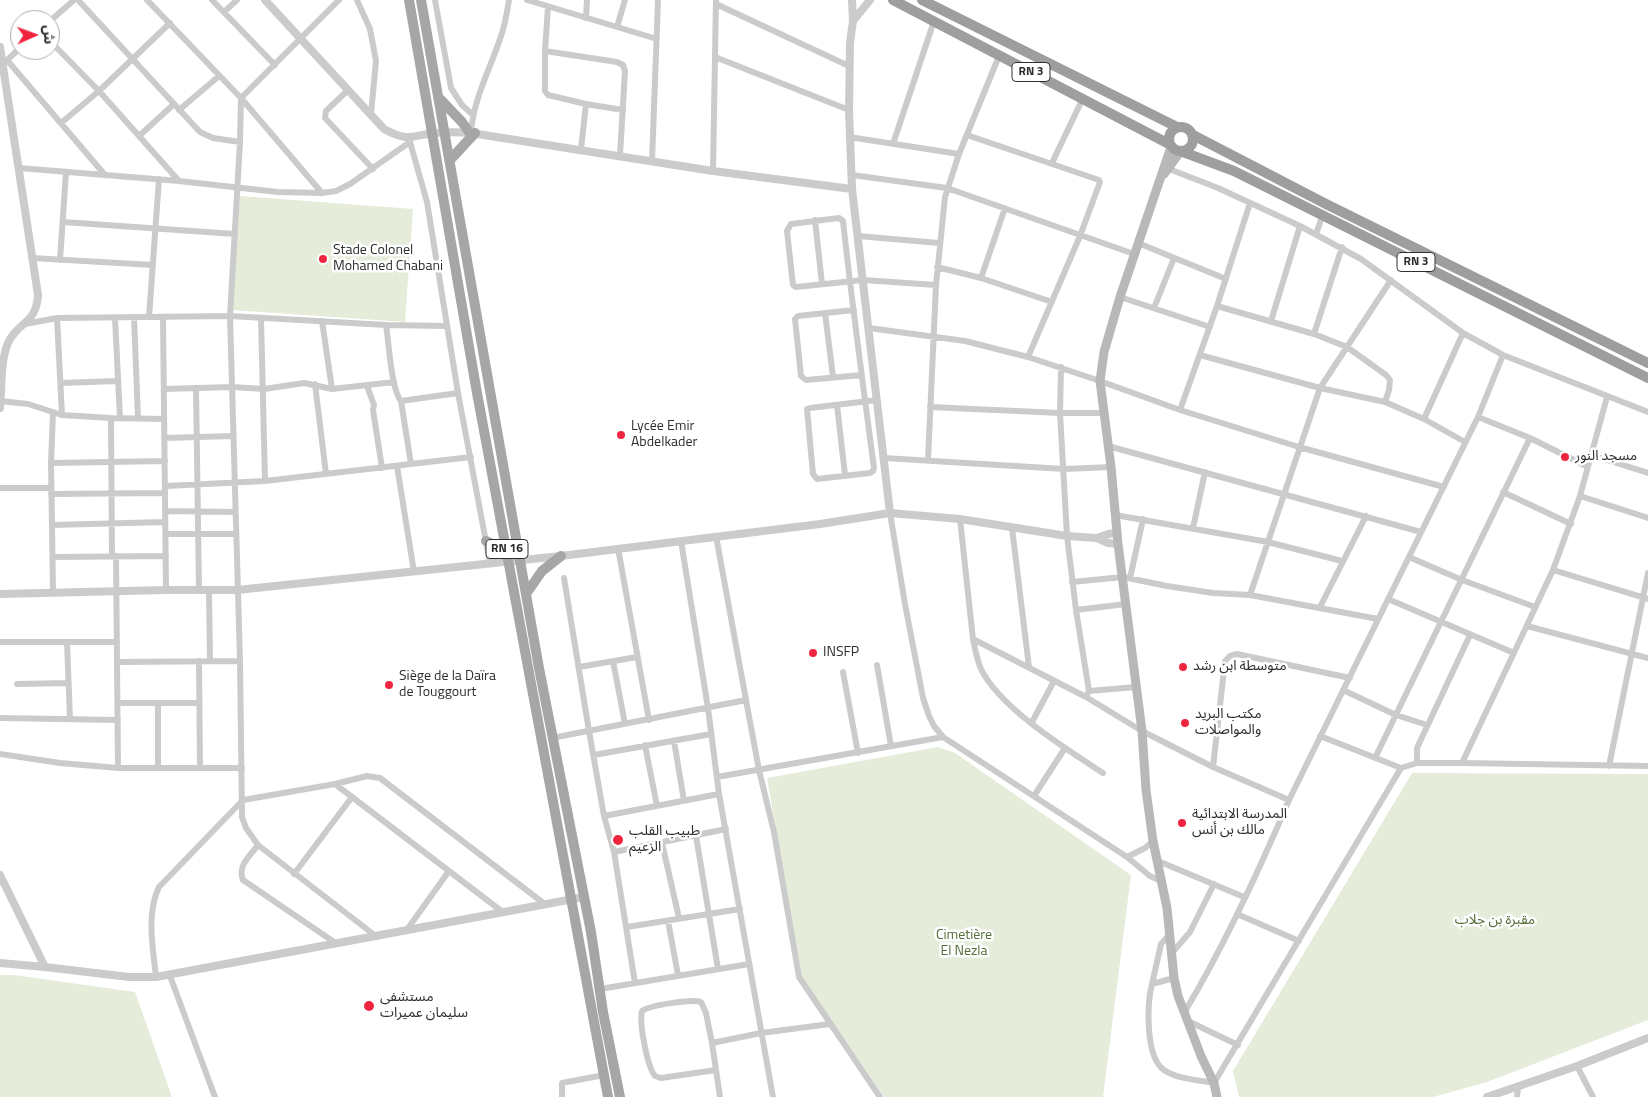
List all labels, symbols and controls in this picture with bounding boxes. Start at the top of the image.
north arrow [10,10,60,60]
text: ش [39,25,60,44]
road number: RN 3 [1012,62,1050,82]
place label: Stade Colonel Mohamed Chabani [333,243,443,276]
road number: RN 3 [1397,252,1435,272]
marker: Stade Colonel Mohamed Chabani [317,253,329,265]
place label: Lycée Emir Abdelkader [631,419,697,452]
marker: Lycée Emir Abdelkader [615,429,627,441]
place label: مسجد النور [1575,449,1637,465]
marker: مسجد النور [1559,451,1571,463]
road number: RN 16 [486,540,528,558]
place label: INSFP [823,645,859,661]
marker: INSFP [807,647,819,659]
place label: متوسطة ابن رشد [1193,659,1287,675]
marker: متوسطة ابن رشد [1177,661,1189,673]
place label: Siège de la Daïra de Touggourt [399,669,496,702]
marker: Siège de la Daïra de Touggourt [383,679,395,691]
place label: مكتب البريد والمواصلات [1195,707,1262,740]
marker: مكتب البريد والمواصلات [1179,717,1191,729]
place label: المدرسة الابتدائية مالك بن أنس [1192,807,1287,840]
marker: المدرسة الابتدائية مالك بن أنس [1176,817,1188,829]
place label: طبيب القلب الزعيم [629,824,700,856]
marker: طبيب القلب الزعيم [611,833,625,847]
park label: مقبرة بن جلاب [1455,913,1535,929]
park label: Cimetière El Nezla [936,928,992,960]
place label: مستشفى سليمان عميرات [380,990,468,1022]
marker: مستشفى سليمان عميرات [362,999,376,1013]

